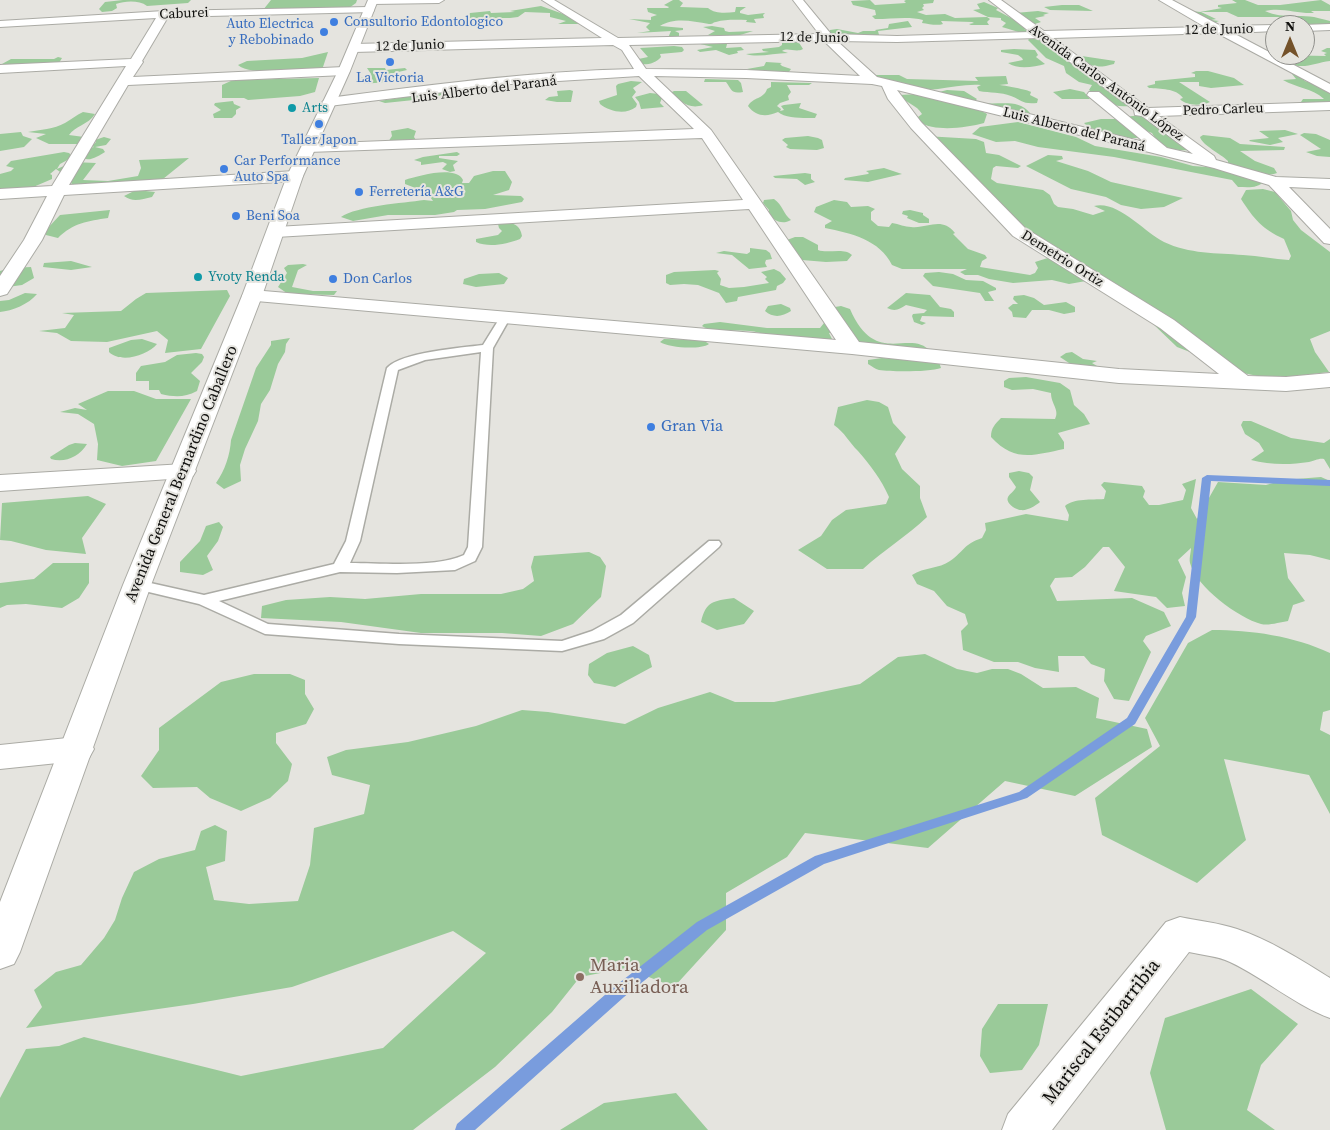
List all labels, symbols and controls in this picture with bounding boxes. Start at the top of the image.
street label: Caburei [159,5,209,23]
place label: Consultorio Edontologico [344,14,503,30]
north arrow [1265,15,1315,65]
place label: Auto Electrica y Rebobinado [226,16,314,48]
marker: Consultorio Edontologico [328,16,340,28]
text: N [1285,16,1295,36]
street label: Avenida Carlos António López [1025,21,1187,145]
street label: 12 de Junio [1184,21,1254,39]
marker: Auto Electrica y Rebobinado [318,26,330,38]
street label: 12 de Junio [779,29,849,47]
street label: 12 de Junio [375,36,445,56]
marker: La Victoria [384,56,396,68]
place label: La Victoria [356,70,424,86]
street label: Luis Alberto del Paraná [410,73,558,107]
place label: Arts [302,100,328,116]
street label: Pedro Carleu [1182,100,1264,120]
marker: Arts [286,102,298,114]
street label: Luis Alberto del Paraná [1001,104,1147,156]
marker: Taller Japon [313,118,325,130]
place label: Taller Japon [281,132,357,148]
place label: Car Performance Auto Spa [234,153,341,186]
marker: Car Performance Auto Spa [218,163,230,175]
place label: Ferretería A&G [369,184,464,200]
marker: Ferretería A&G [353,186,365,198]
place label: Beni Soa [246,208,300,224]
marker: Beni Soa [230,210,242,222]
street label: Demetrio Ortiz [1018,227,1106,291]
place label: Yvoty Renda [208,269,285,285]
marker: Yvoty Renda [192,271,204,283]
place label: Don Carlos [343,271,412,287]
marker: Don Carlos [327,273,339,285]
street label: Avenida General Bernardino Caballero [122,343,242,605]
place label: Gran Via [661,417,723,437]
marker: Gran Via [645,421,657,433]
place label: Maria Auxiliadora [590,955,689,999]
street label: Mariscal Estibarribia [1038,955,1166,1109]
marker: Maria Auxiliadora [574,971,586,983]

